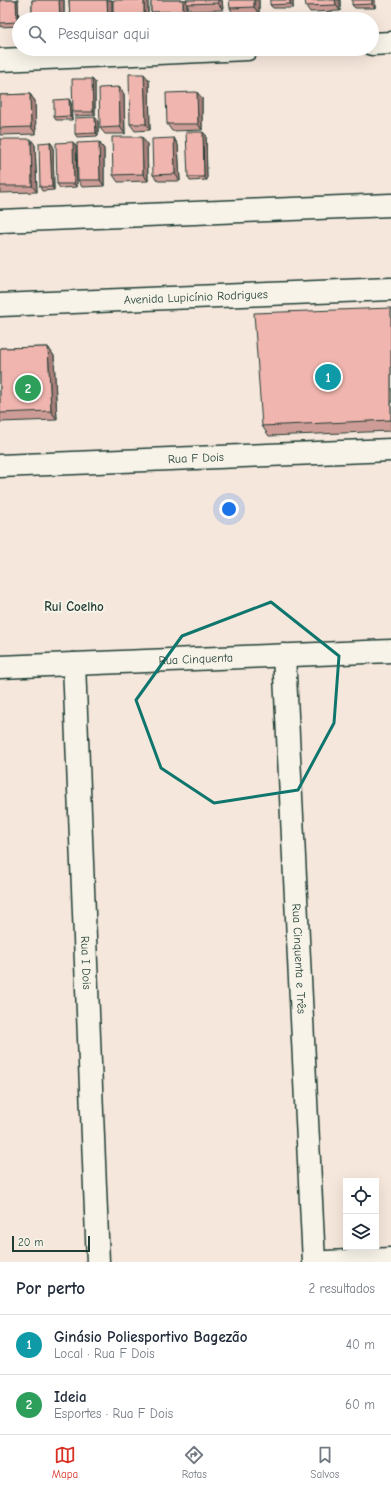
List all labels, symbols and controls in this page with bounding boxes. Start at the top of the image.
search box [12,12,379,56]
icon: search [26,23,48,45]
text: Pesquisar aqui [58,25,150,43]
street label: Avenida Lupicínio Rodrigues [124,287,268,307]
pin: 1 [315,362,341,392]
pin: 2 [15,373,41,403]
street label: Rua F Dois [168,450,224,466]
your location [219,499,239,519]
district label: Rui Coelho [44,599,104,614]
street label: Rua Cinquenta [158,650,233,668]
street label: Rua Cinquenta e Três [289,903,309,1014]
street label: Rua I Dois [78,936,94,990]
map controls [343,1178,379,1250]
button: locate [343,1178,379,1214]
button: layers [343,1214,379,1250]
scale bar [12,1234,90,1253]
text: 20 m [18,1236,43,1249]
text: Por perto [16,1279,85,1298]
text: 2 resultados [308,1281,375,1296]
text: Ginásio Poliesportivo Bagezão [54,1328,247,1346]
text: 1 [26,1337,32,1352]
text: 40 m [346,1337,375,1352]
text: Local · Rua F Dois [54,1346,155,1361]
text: Ideia [54,1388,87,1406]
text: 2 [26,1397,32,1412]
text: 60 m [345,1397,375,1412]
text: Esportes · Rua F Dois [54,1406,173,1421]
tab: Mapa [52,1444,78,1481]
tab: Rotas [182,1444,207,1481]
tab: Salvos [310,1444,339,1481]

